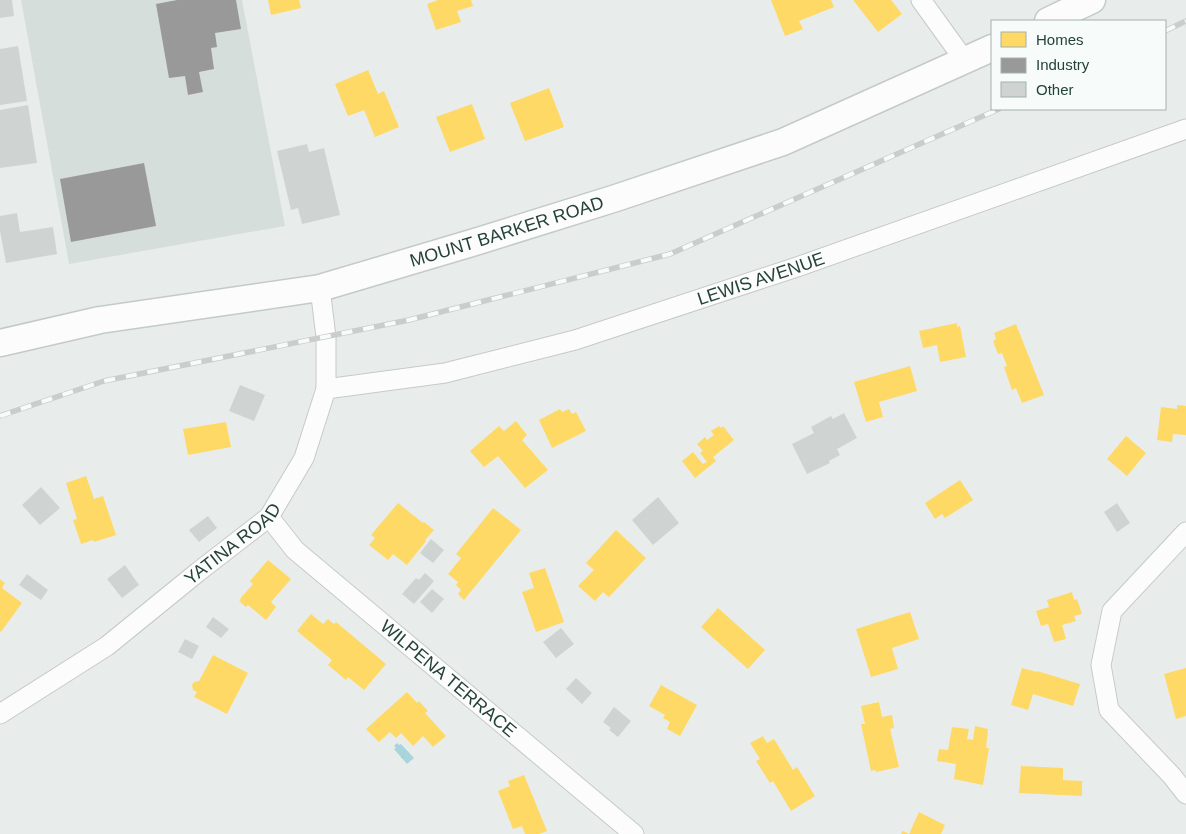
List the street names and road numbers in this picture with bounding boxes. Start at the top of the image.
street label: MOUNT BARKER ROAD [407,192,606,271]
street label: LEWIS AVENUE [695,248,827,309]
street label: YATINA ROAD [181,500,285,589]
street label: WILPENA TERRACE [376,616,520,741]

